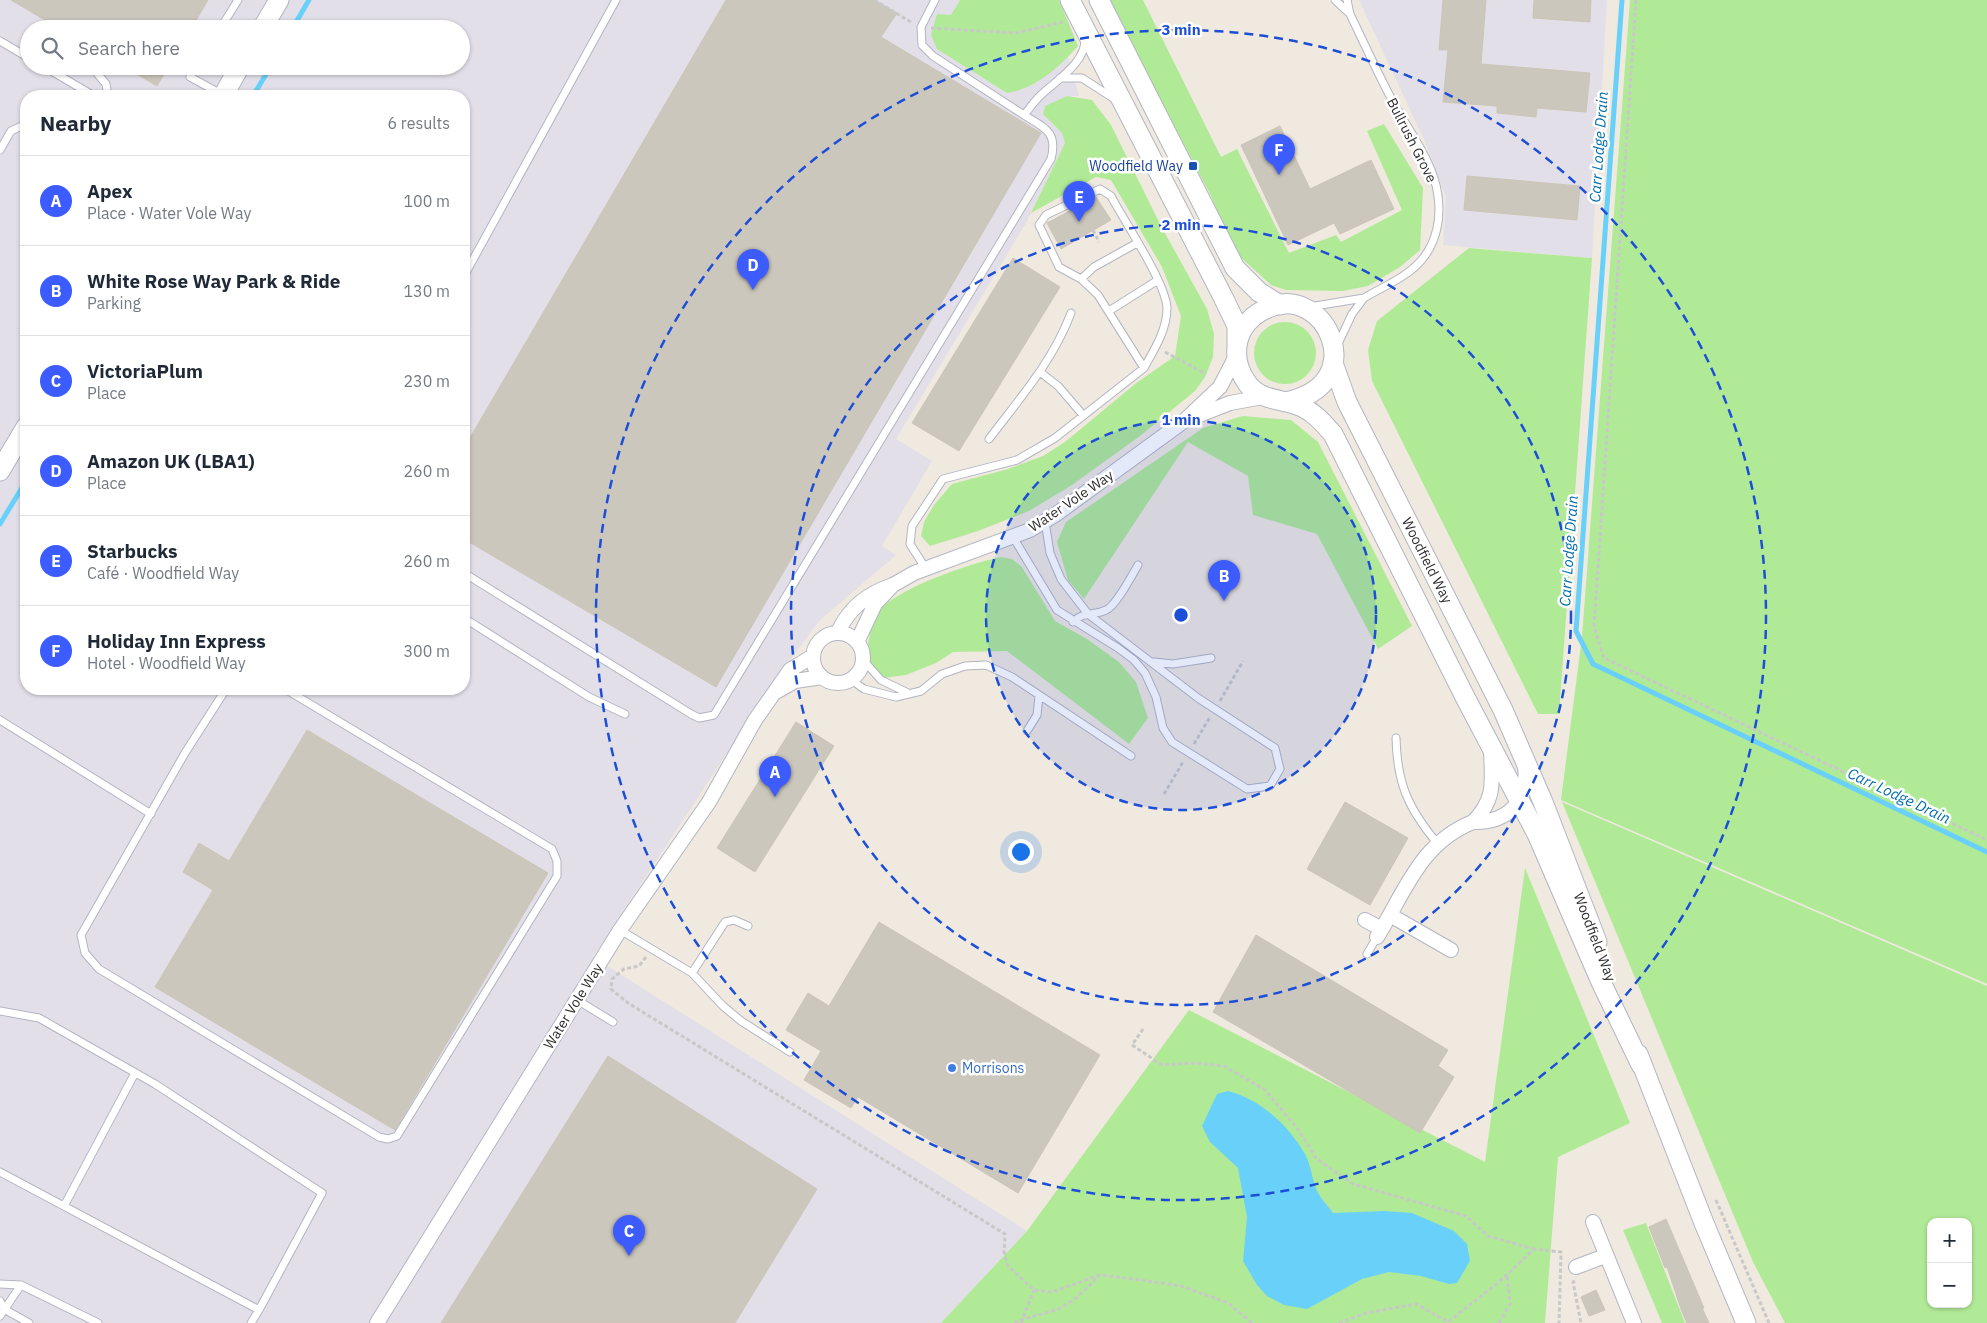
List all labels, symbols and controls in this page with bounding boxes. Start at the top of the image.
search box [20,20,470,75]
text: 3 min [1161,20,1201,39]
icon: search [38,34,66,62]
text: Search here [78,36,180,60]
water label: Carr Lodge Drain [1585,91,1612,203]
street label: Bullrush Grove [1383,95,1441,186]
text: Nearby [40,109,111,137]
text: 6 results [387,113,450,133]
pin: F [1263,134,1295,175]
place label: Woodfield Way [1089,157,1183,175]
marker: Woodfield Way [1187,160,1199,172]
text: Apex [87,179,133,203]
pin: E [1063,181,1095,222]
text: A [51,191,61,211]
text: 100 m [403,191,450,211]
text: Place · Water Vole Way [87,203,251,223]
text: 2 min [1161,215,1201,234]
pin: D [737,249,769,290]
text: White Rose Way Park & Ride [87,269,341,293]
text: B [51,281,61,301]
text: 130 m [403,281,450,301]
text: Parking [87,293,141,313]
text: VictoriaPlum [87,359,203,383]
text: C [51,371,61,391]
text: 230 m [403,371,450,391]
text: Place [87,383,126,403]
text: 1 min [1161,410,1201,429]
text: Amazon UK (LBA1) [87,449,255,473]
text: D [50,461,62,481]
text: 260 m [403,461,450,481]
street label: Water Vole Way [1025,466,1117,536]
text: Place [87,473,126,493]
water label: Carr Lodge Drain [1555,495,1582,607]
street label: Woodfield Way [1398,515,1456,606]
text: Starbucks [87,539,178,563]
text: E [51,551,61,571]
text: 260 m [403,551,450,571]
pin: B [1208,560,1240,601]
text: Café · Woodfield Way [87,563,239,583]
centre of rings [1172,606,1190,624]
text: Holiday Inn Express [87,629,266,653]
text: F [51,641,61,661]
text: 300 m [403,641,450,661]
text: Hotel · Woodfield Way [87,653,246,673]
pin: A [759,756,791,797]
water label: Carr Lodge Drain [1845,763,1954,828]
your location [1008,839,1034,865]
street label: Woodfield Way [1570,890,1620,984]
street label: Water Vole Way [539,960,607,1052]
place label: Morrisons [962,1059,1025,1077]
marker: Morrisons [946,1062,958,1074]
pin: C [613,1215,645,1256]
map controls [1927,1218,1972,1308]
button: + [1927,1218,1972,1263]
button: − [1927,1263,1972,1308]

